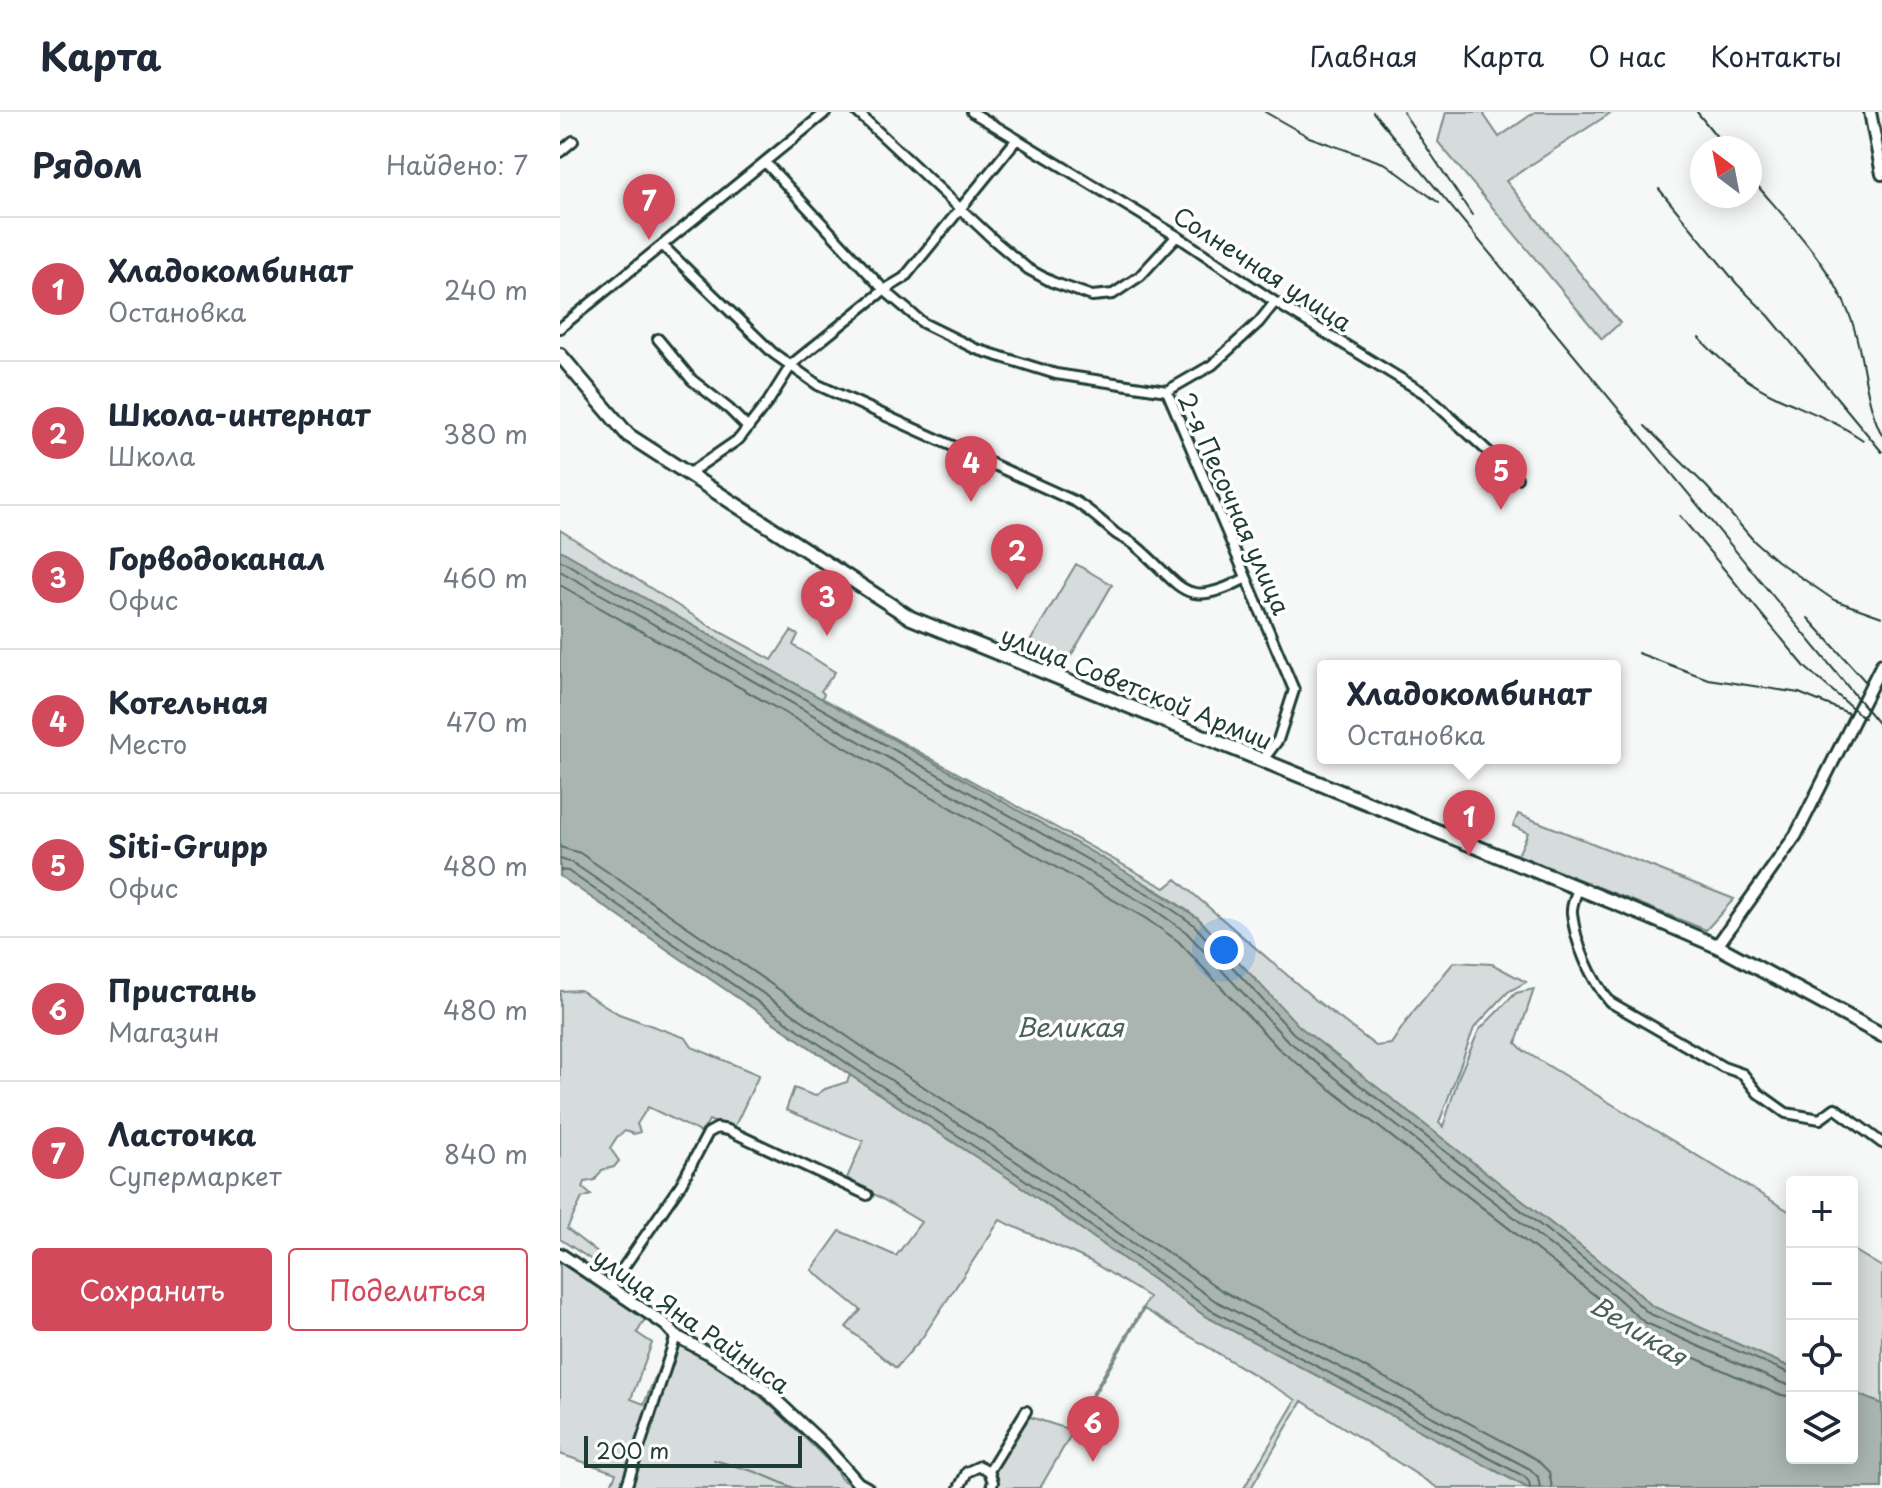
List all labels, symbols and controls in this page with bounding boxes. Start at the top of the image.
text: Карта [40,27,162,84]
text: Главная [1310,34,1418,77]
text: Карта [1462,34,1544,77]
text: О нас [1588,34,1666,77]
text: Контакты [1710,34,1842,77]
north arrow [1690,136,1762,208]
text: Рядом [32,138,143,190]
text: Найдено: 7 [386,145,528,184]
pin: 7 [623,174,675,240]
street label: Солнечная улица [1167,197,1359,339]
text: Хладокомбинат [108,247,352,292]
text: 1 [52,270,64,309]
text: 240 m [444,270,528,309]
text: Остановка [108,292,246,331]
street label: 2-я Песочная улица [1170,386,1300,620]
text: Школа-интернат [108,391,370,436]
text: 2 [49,414,67,453]
text: 380 m [443,414,528,453]
text: Школа [108,436,195,475]
pin: 4 [945,436,997,502]
pin: 5 [1475,444,1527,510]
pin: 2 [991,524,1043,590]
text: Горводоканал [108,535,325,580]
text: 3 [49,558,67,597]
text: 460 m [443,558,528,597]
pin: 3 [801,570,853,636]
text: Офис [108,580,178,619]
street label: улица Советской Армии [996,616,1278,758]
popup [1317,660,1621,764]
text: Хладокомбинат [1347,670,1591,715]
text: Котельная [108,679,269,724]
text: 4 [49,702,67,741]
text: 470 m [446,702,528,741]
text: Остановка [1347,715,1485,754]
text: Место [108,724,187,763]
pin: 1 [1443,790,1495,856]
text: Siti-Grupp [108,823,268,868]
text: 5 [50,846,66,885]
text: 480 m [443,846,528,885]
text: Офис [108,868,178,907]
your location [1204,930,1244,970]
text: Пристань [108,967,257,1012]
text: 6 [49,990,67,1029]
text: 480 m [443,990,528,1029]
water label: Великая [1016,1007,1125,1046]
text: Магазин [108,1012,219,1051]
text: Ласточка [108,1111,257,1156]
text: 7 [51,1134,65,1173]
text: 840 m [444,1134,528,1173]
text: Супермаркет [108,1156,282,1195]
map controls [1786,1176,1858,1464]
button: + [1786,1176,1858,1248]
street label: улица Яна Райниса [586,1239,798,1401]
button: Сохранить [32,1248,272,1331]
button: Поделиться [288,1248,528,1331]
button: − [1786,1248,1858,1320]
water label: Великая [1583,1285,1696,1376]
button: locate [1786,1320,1858,1392]
button: layers [1786,1392,1858,1464]
pin: 6 [1067,1396,1119,1462]
scale bar [584,1432,802,1468]
text: 200 m [596,1433,669,1466]

